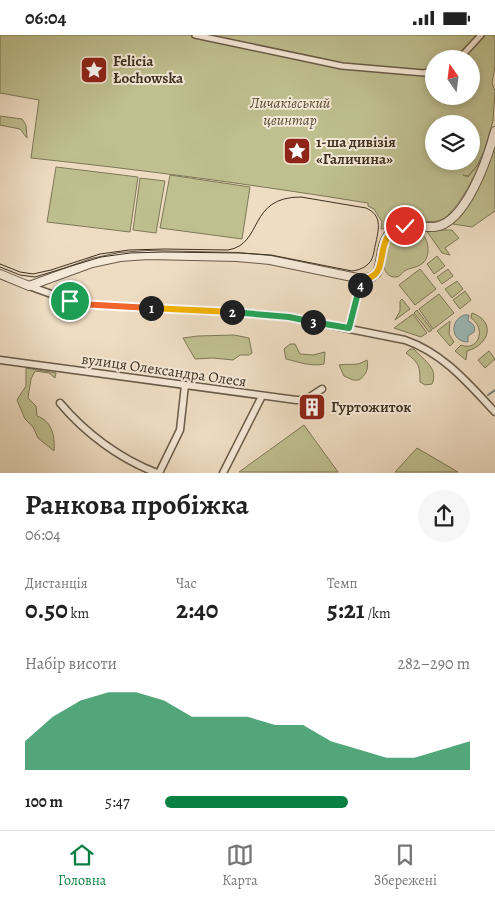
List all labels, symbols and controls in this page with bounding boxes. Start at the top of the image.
text: 06:04 [25,5,66,31]
north arrow [425,50,480,105]
map controls [425,50,480,170]
place label: Felicia Łochowska [113,51,184,88]
place icon: Felicia Łochowska [79,55,109,85]
park label: Личаківський цвинтар [249,93,331,130]
button: layers [425,115,480,170]
place label: 1-ша дивізія «Галичина» [316,132,396,169]
place icon: 1-ша дивізія «Галичина» [282,136,312,166]
pin [384,205,426,247]
icon: check [391,212,419,240]
pin: 4 [348,273,372,297]
text: 4 [357,276,364,295]
pin [49,280,91,322]
icon: arrive [56,287,84,315]
pin: 1 [138,295,164,321]
text: 1 [149,299,154,318]
pin: 2 [220,299,244,325]
text: 2 [229,303,236,322]
pin: 3 [300,309,326,335]
text: 3 [310,313,317,332]
street label: вулиця Олександра Олеся [80,349,248,391]
building icon: Гуртожиток [297,392,327,422]
place label: Гуртожиток [331,397,411,417]
text: Ранкова пробіжка [25,486,249,524]
button: share [418,490,470,542]
text: 06:04 [25,524,61,546]
text: Дистанція [25,574,88,593]
text: Час [176,574,197,593]
text: Темп [327,574,358,593]
text: 0.50 [25,593,68,627]
text: 2:40 [176,593,218,627]
text: 5:21 [327,593,365,627]
text: km [68,604,89,623]
text: /km [365,604,391,623]
text: Набір висоти [25,653,117,675]
text: 282–290 m [397,653,470,675]
text: 100 m [25,791,63,813]
text: 5:47 [105,791,130,813]
tab: Головна [58,841,106,890]
tab: Карта [222,841,258,890]
tab: Збережені [374,841,437,890]

